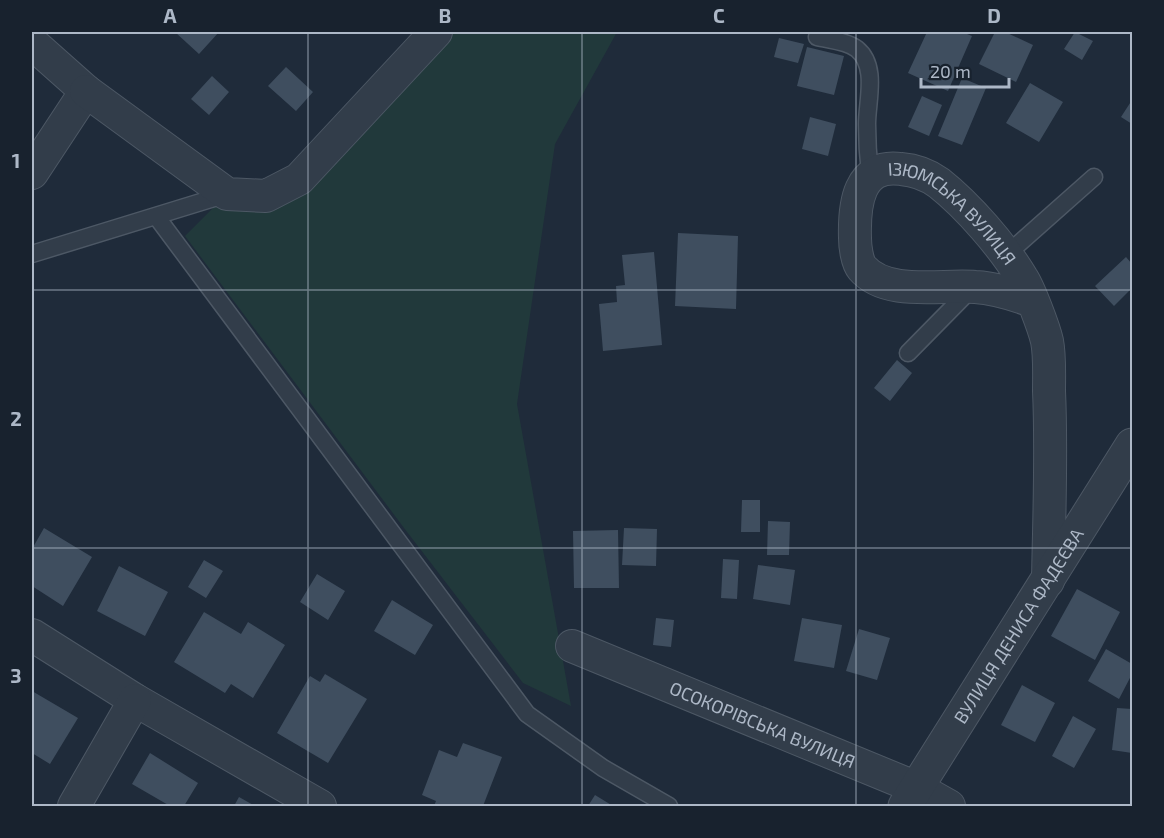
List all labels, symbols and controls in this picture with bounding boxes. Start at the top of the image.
text: A [163,3,177,27]
text: B [439,3,451,27]
text: C [713,3,725,27]
text: D [987,3,1001,27]
scale bar [921,51,1010,89]
text: 20 m [930,60,971,82]
text: 1 [12,148,20,172]
street label: ІЗЮМСЬКА ВУЛИЦЯ [887,157,1021,269]
text: 2 [10,406,22,430]
street label: ВУЛИЦЯ ДЕНИСА ФАДЄЄВА [949,523,1088,727]
text: 3 [10,663,22,687]
street label: ОСОКОРІВСЬКА ВУЛИЦЯ [667,676,858,772]

